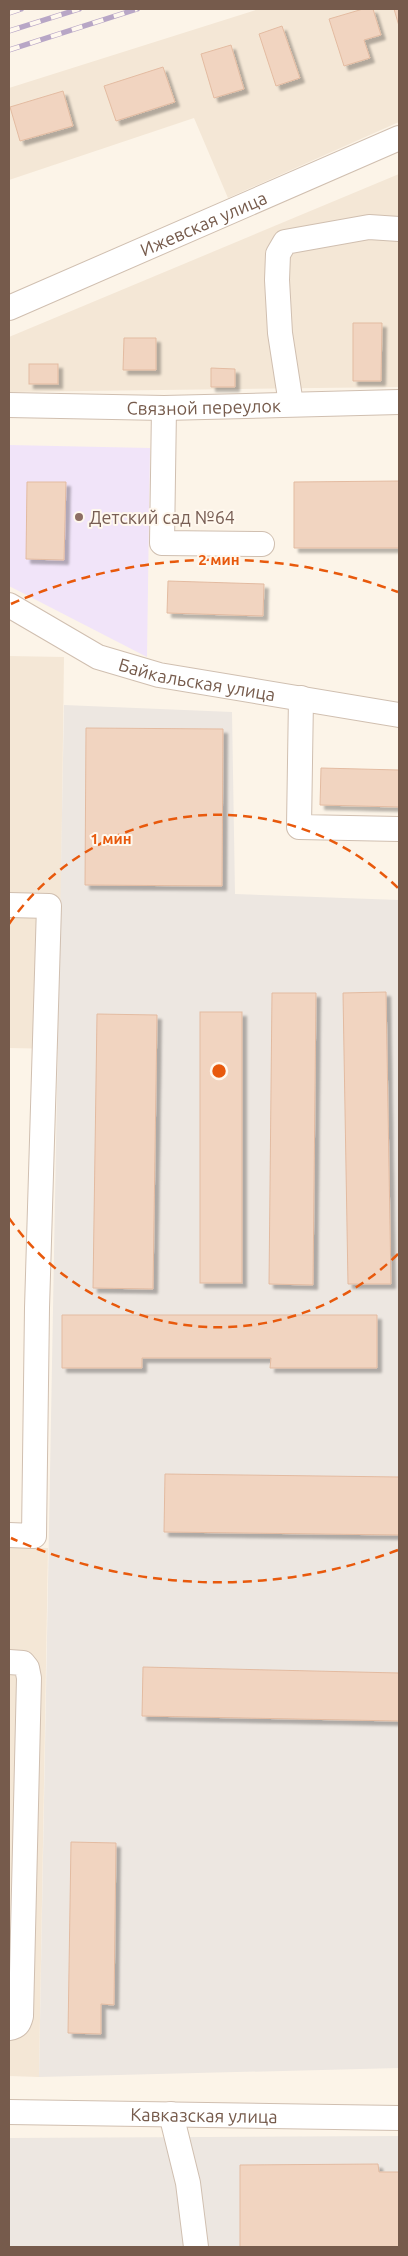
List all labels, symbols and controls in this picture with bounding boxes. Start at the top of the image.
street label: Ижевская улица [137,187,270,260]
street label: Связной переулок [126,395,281,418]
place label: Детский сад №64 [89,507,235,527]
marker: Детский сад №64 [73,511,85,523]
text: 2 мин [198,551,240,568]
street label: Байкальская улица [116,654,277,704]
text: 1 мин [90,830,132,847]
centre of rings [210,1062,228,1080]
street label: Кавказская улица [130,2104,278,2126]

